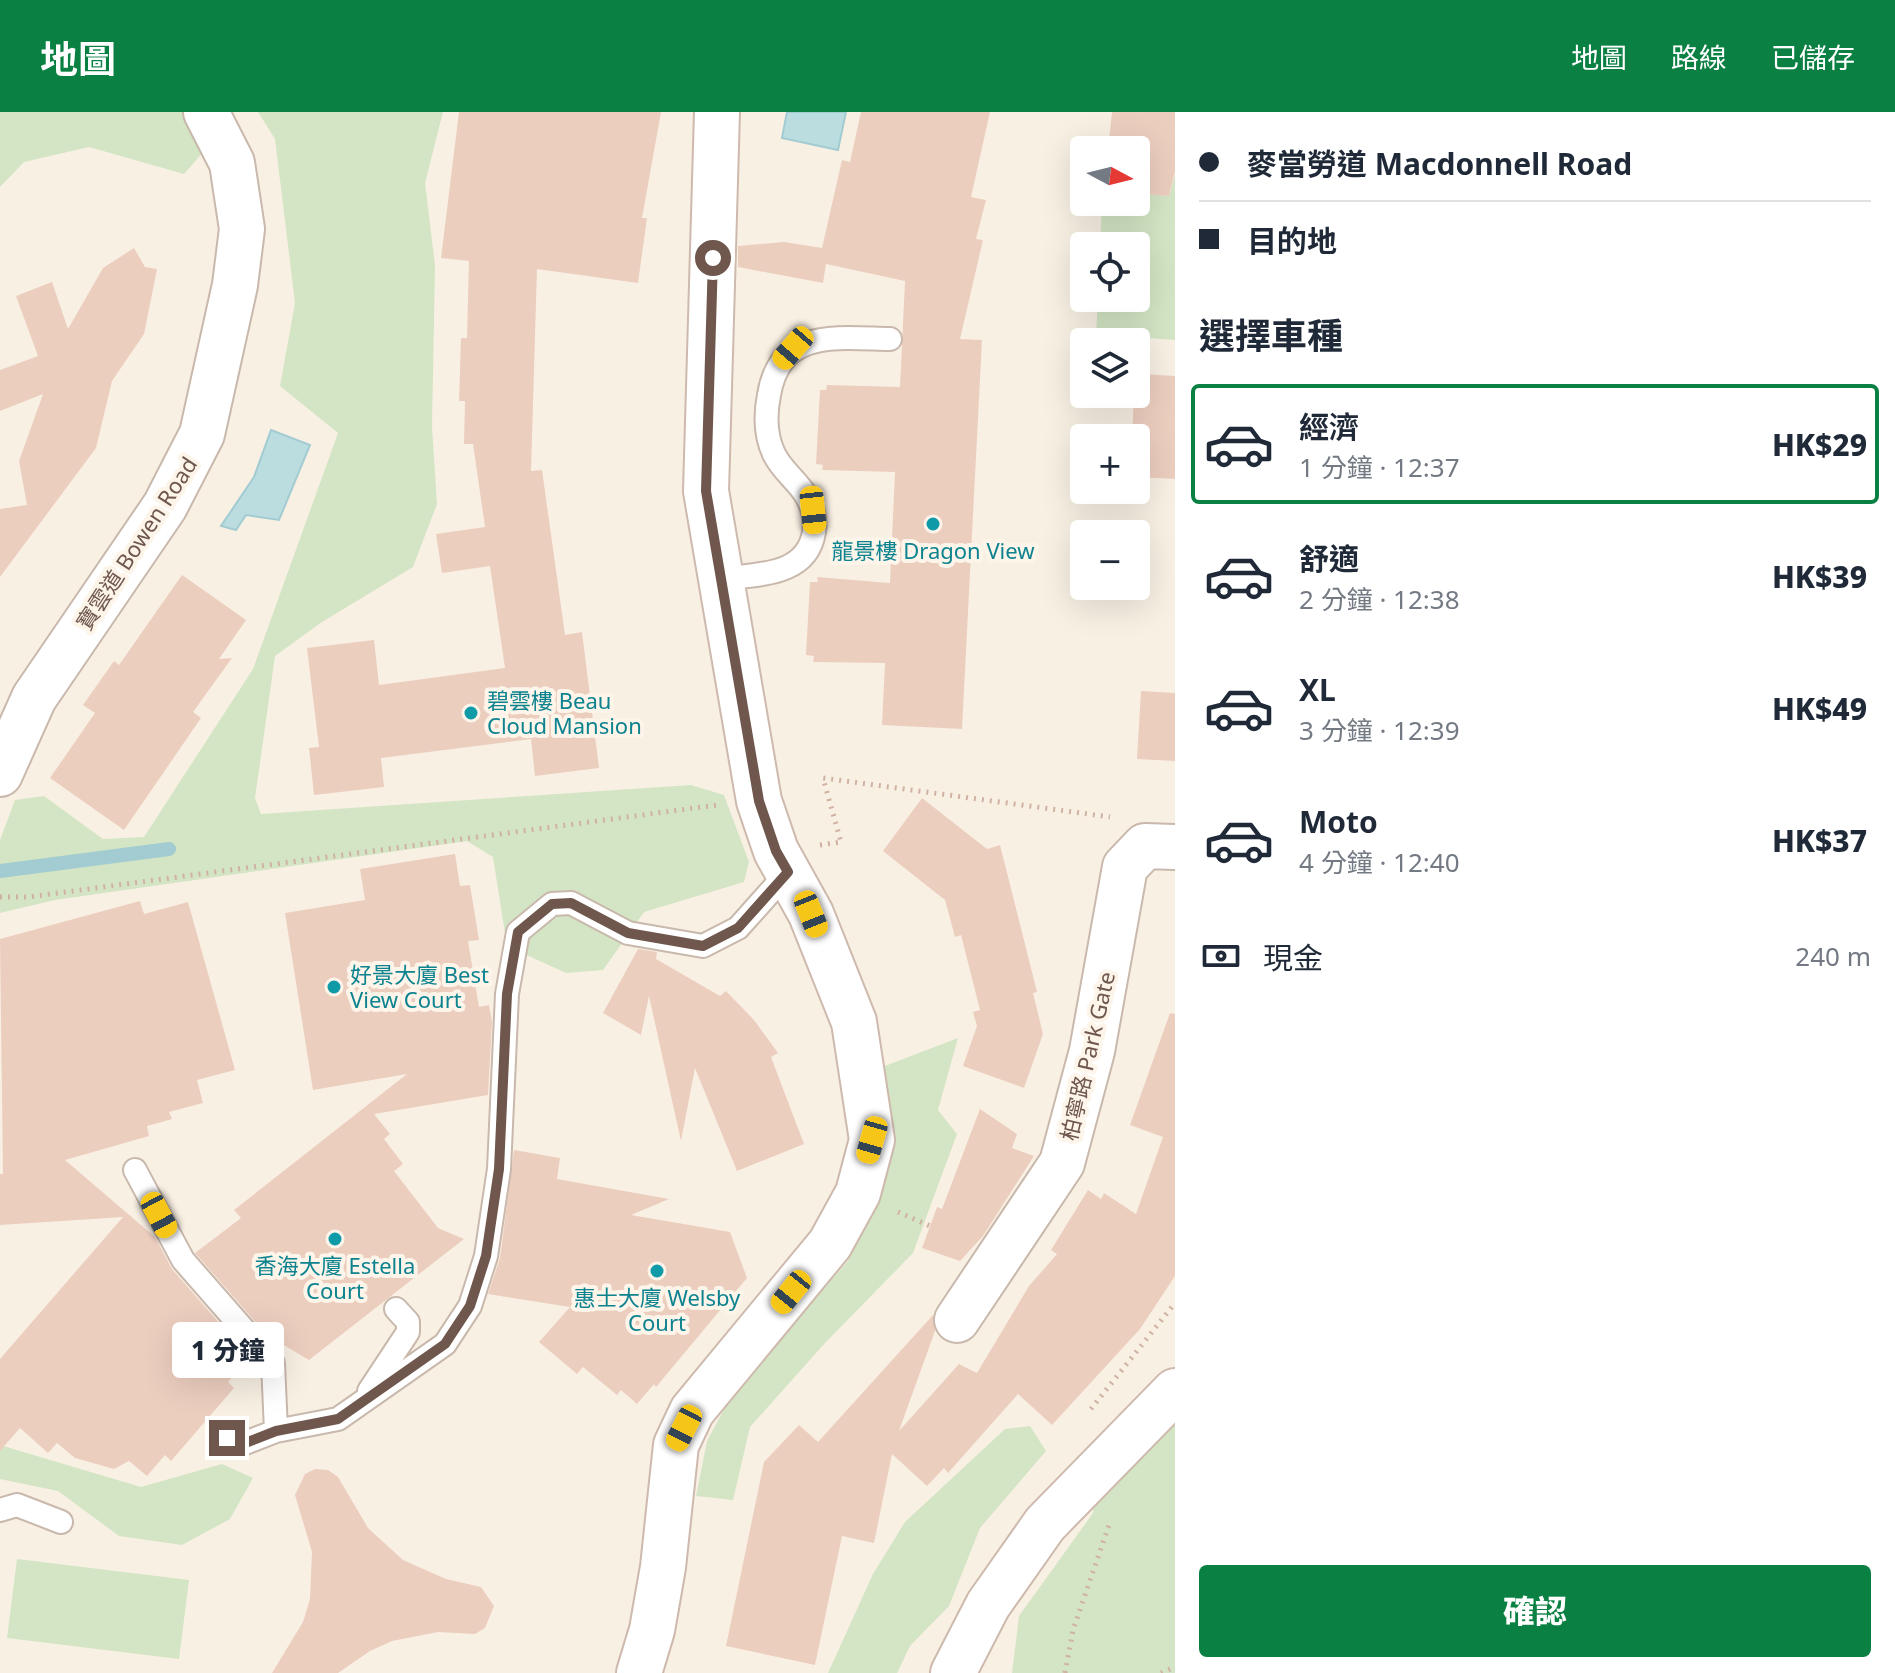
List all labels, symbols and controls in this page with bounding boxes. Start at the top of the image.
text: 地圖 [40,32,116,84]
text: 地圖 [1571,38,1627,76]
text: 路線 [1671,38,1727,76]
text: 已儲存 [1771,38,1855,76]
north arrow [1070,136,1150,216]
map controls [1070,136,1150,600]
text: 麥當勞道 Macdonnell Road [1247,143,1632,184]
text: 目的地 [1247,220,1337,261]
button: locate [1070,232,1150,312]
route start [695,240,731,276]
text: 選擇車種 [1199,311,1343,360]
car [768,322,818,374]
button: layers [1070,328,1150,408]
text: 經濟 [1299,406,1359,447]
icon: car [1203,408,1275,480]
button: + [1070,424,1150,504]
text: HK$29 [1772,424,1867,465]
text: 1 分鐘 · 12:37 [1299,449,1460,485]
street label: 寶雲道 Bowen Road [69,451,203,635]
car [799,485,827,535]
marker: 龍景樓 Dragon View [924,515,942,533]
button: − [1070,520,1150,600]
place label: 龍景樓 Dragon View [831,535,1035,565]
text: 舒適 [1299,538,1359,579]
icon: car [1203,540,1275,612]
text: HK$39 [1772,556,1867,597]
text: 2 分鐘 · 12:38 [1299,581,1460,617]
text: XL [1299,669,1336,710]
icon: car [1203,672,1275,744]
place label: 碧雲樓 Beau Cloud Mansion [487,685,642,740]
text: HK$49 [1772,688,1867,729]
marker: 碧雲樓 Beau Cloud Mansion [462,704,480,722]
text: 3 分鐘 · 12:39 [1299,712,1460,748]
text: Moto [1299,801,1378,842]
icon: car [1203,804,1275,876]
text: HK$37 [1772,820,1867,861]
text: 4 分鐘 · 12:40 [1299,844,1460,880]
car [791,887,831,941]
icon: cash [1199,934,1243,978]
text: 現金 [1263,937,1323,978]
text: 240 m [1795,938,1871,974]
place label: 好景大廈 Best View Court [350,959,489,1014]
street label: 柏寧路 Park Gate [1053,969,1121,1143]
marker: 好景大廈 Best View Court [325,978,343,996]
car [854,1114,890,1166]
car [137,1188,181,1242]
marker: 香海大廈 Estella Court [326,1230,344,1248]
place label: 香海大廈 Estella Court [255,1250,415,1305]
marker: 惠士大廈 Welsby Court [648,1262,666,1280]
car [767,1266,815,1318]
place label: 惠士大廈 Welsby Court [574,1282,741,1337]
callout: 1 分鐘 [171,1322,283,1378]
text: 1 分鐘 [191,1332,265,1368]
car [662,1401,706,1455]
route end [209,1420,245,1456]
button: 確認 [1199,1565,1871,1657]

